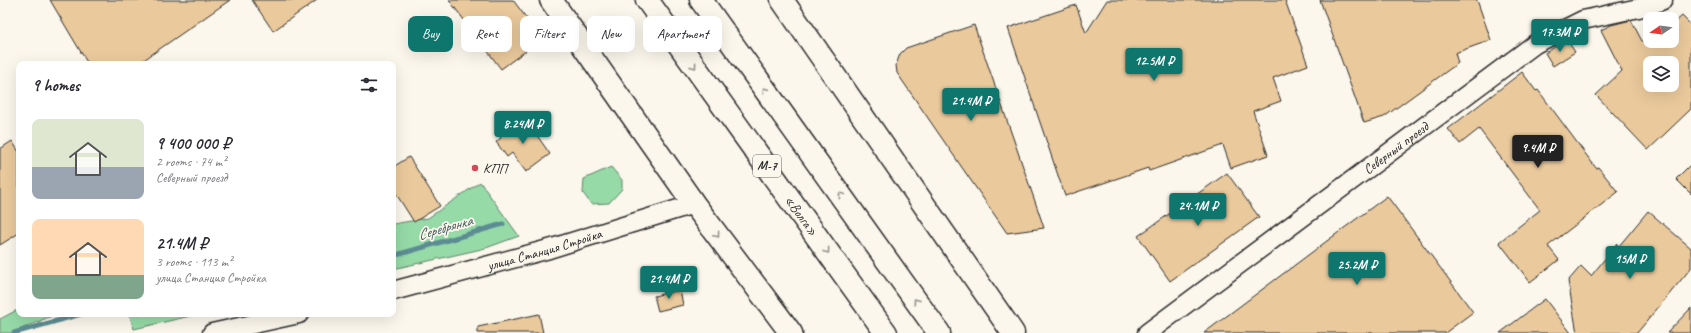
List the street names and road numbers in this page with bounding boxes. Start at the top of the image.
street label: Северный проезд [1360,117,1433,178]
road number: М-7 [753,155,781,177]
street label: «Волга» [781,192,822,239]
street label: улица Станция Стройка [484,224,605,274]

